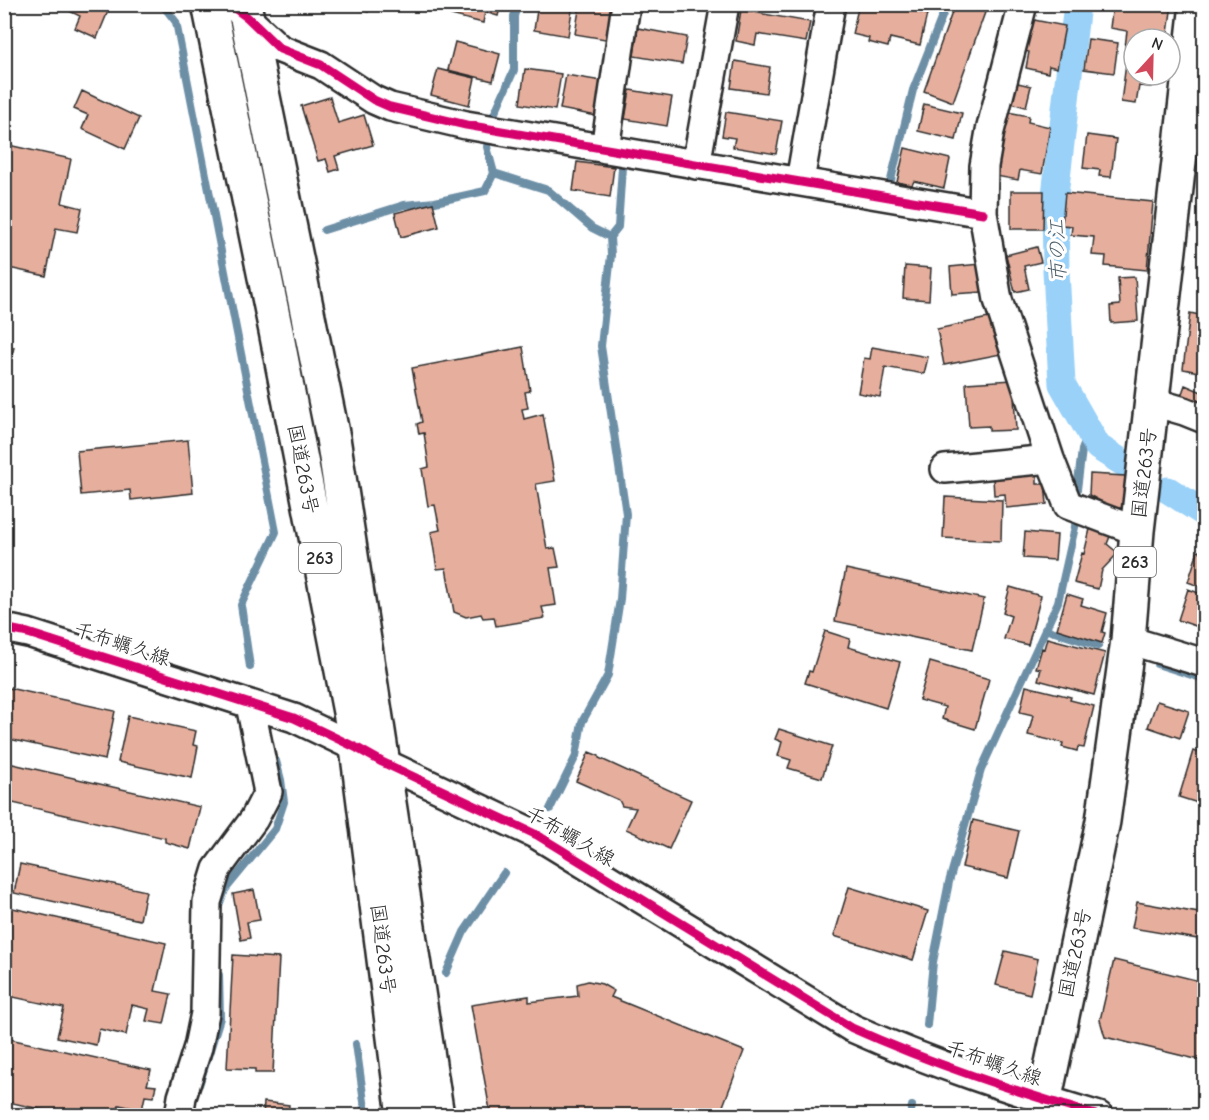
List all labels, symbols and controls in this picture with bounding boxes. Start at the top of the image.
north arrow [1122,27,1182,87]
text: N [1149,34,1165,54]
water label: 市の江 [1044,218,1070,283]
street label: 国道263号 [283,422,323,516]
street label: 国道263号 [1127,426,1161,520]
road number: 263 [299,543,341,573]
road number: 263 [1114,547,1156,577]
street label: 千布蠣久線 [71,618,173,670]
street label: 千布蠣久線 [521,801,619,871]
street label: 国道263号 [366,902,400,996]
street label: 国道263号 [1054,906,1096,1000]
street label: 千布蠣久線 [943,1036,1045,1090]

